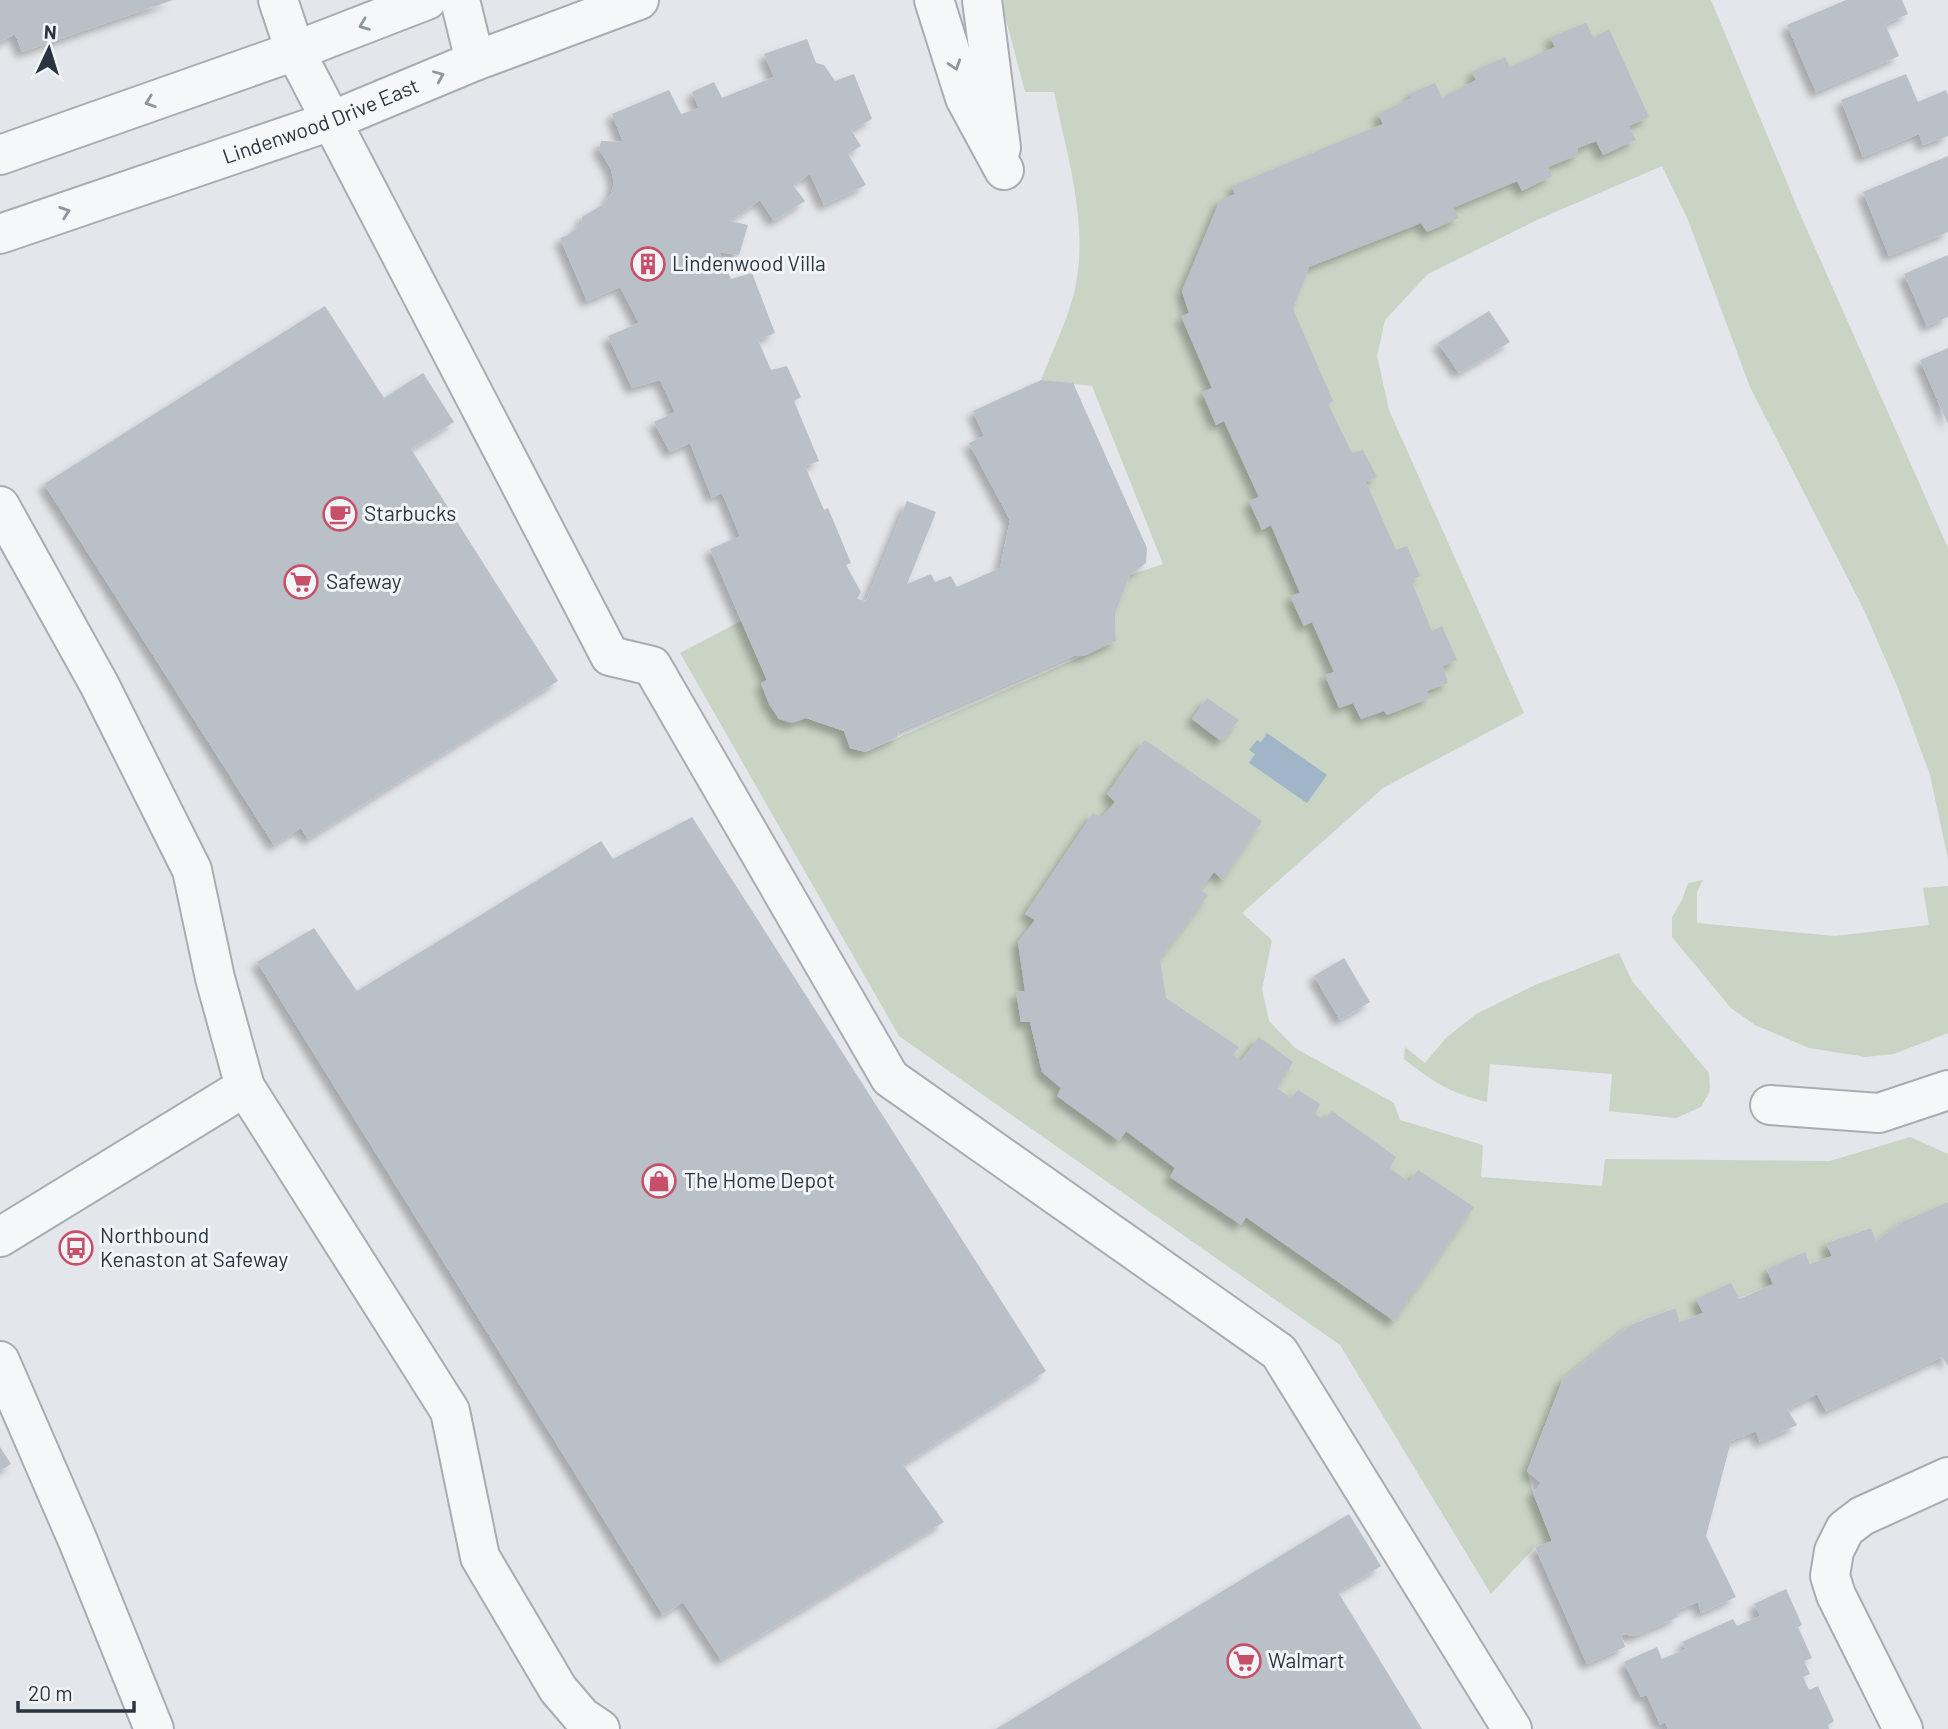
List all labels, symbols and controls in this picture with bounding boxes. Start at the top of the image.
north arrow [14,14,84,84]
one-way arrow [358,16,370,30]
text: N [43,20,57,43]
one-way arrow [946,59,961,71]
one-way arrow [432,70,445,84]
street label: Lindenwood Drive East [219,72,422,168]
one-way arrow [144,94,156,108]
one-way arrow [58,206,70,220]
building icon: Lindenwood Villa [629,245,667,283]
place label: Lindenwood Villa [672,250,826,275]
cafe icon: Starbucks [321,495,359,533]
place label: Starbucks [364,500,456,525]
supermarket icon: Safeway [282,563,320,601]
place label: Safeway [326,568,402,593]
shop icon: The Home Depot [640,1162,678,1200]
place label: The Home Depot [684,1167,835,1192]
place label: Northbound Kenaston at Safeway [100,1222,288,1271]
bus stop icon: Northbound Kenaston at Safeway [57,1229,95,1267]
supermarket icon: Walmart [1225,1642,1263,1680]
place label: Walmart [1268,1647,1345,1672]
scale bar [18,1670,133,1714]
text: 20 m [28,1680,73,1705]

